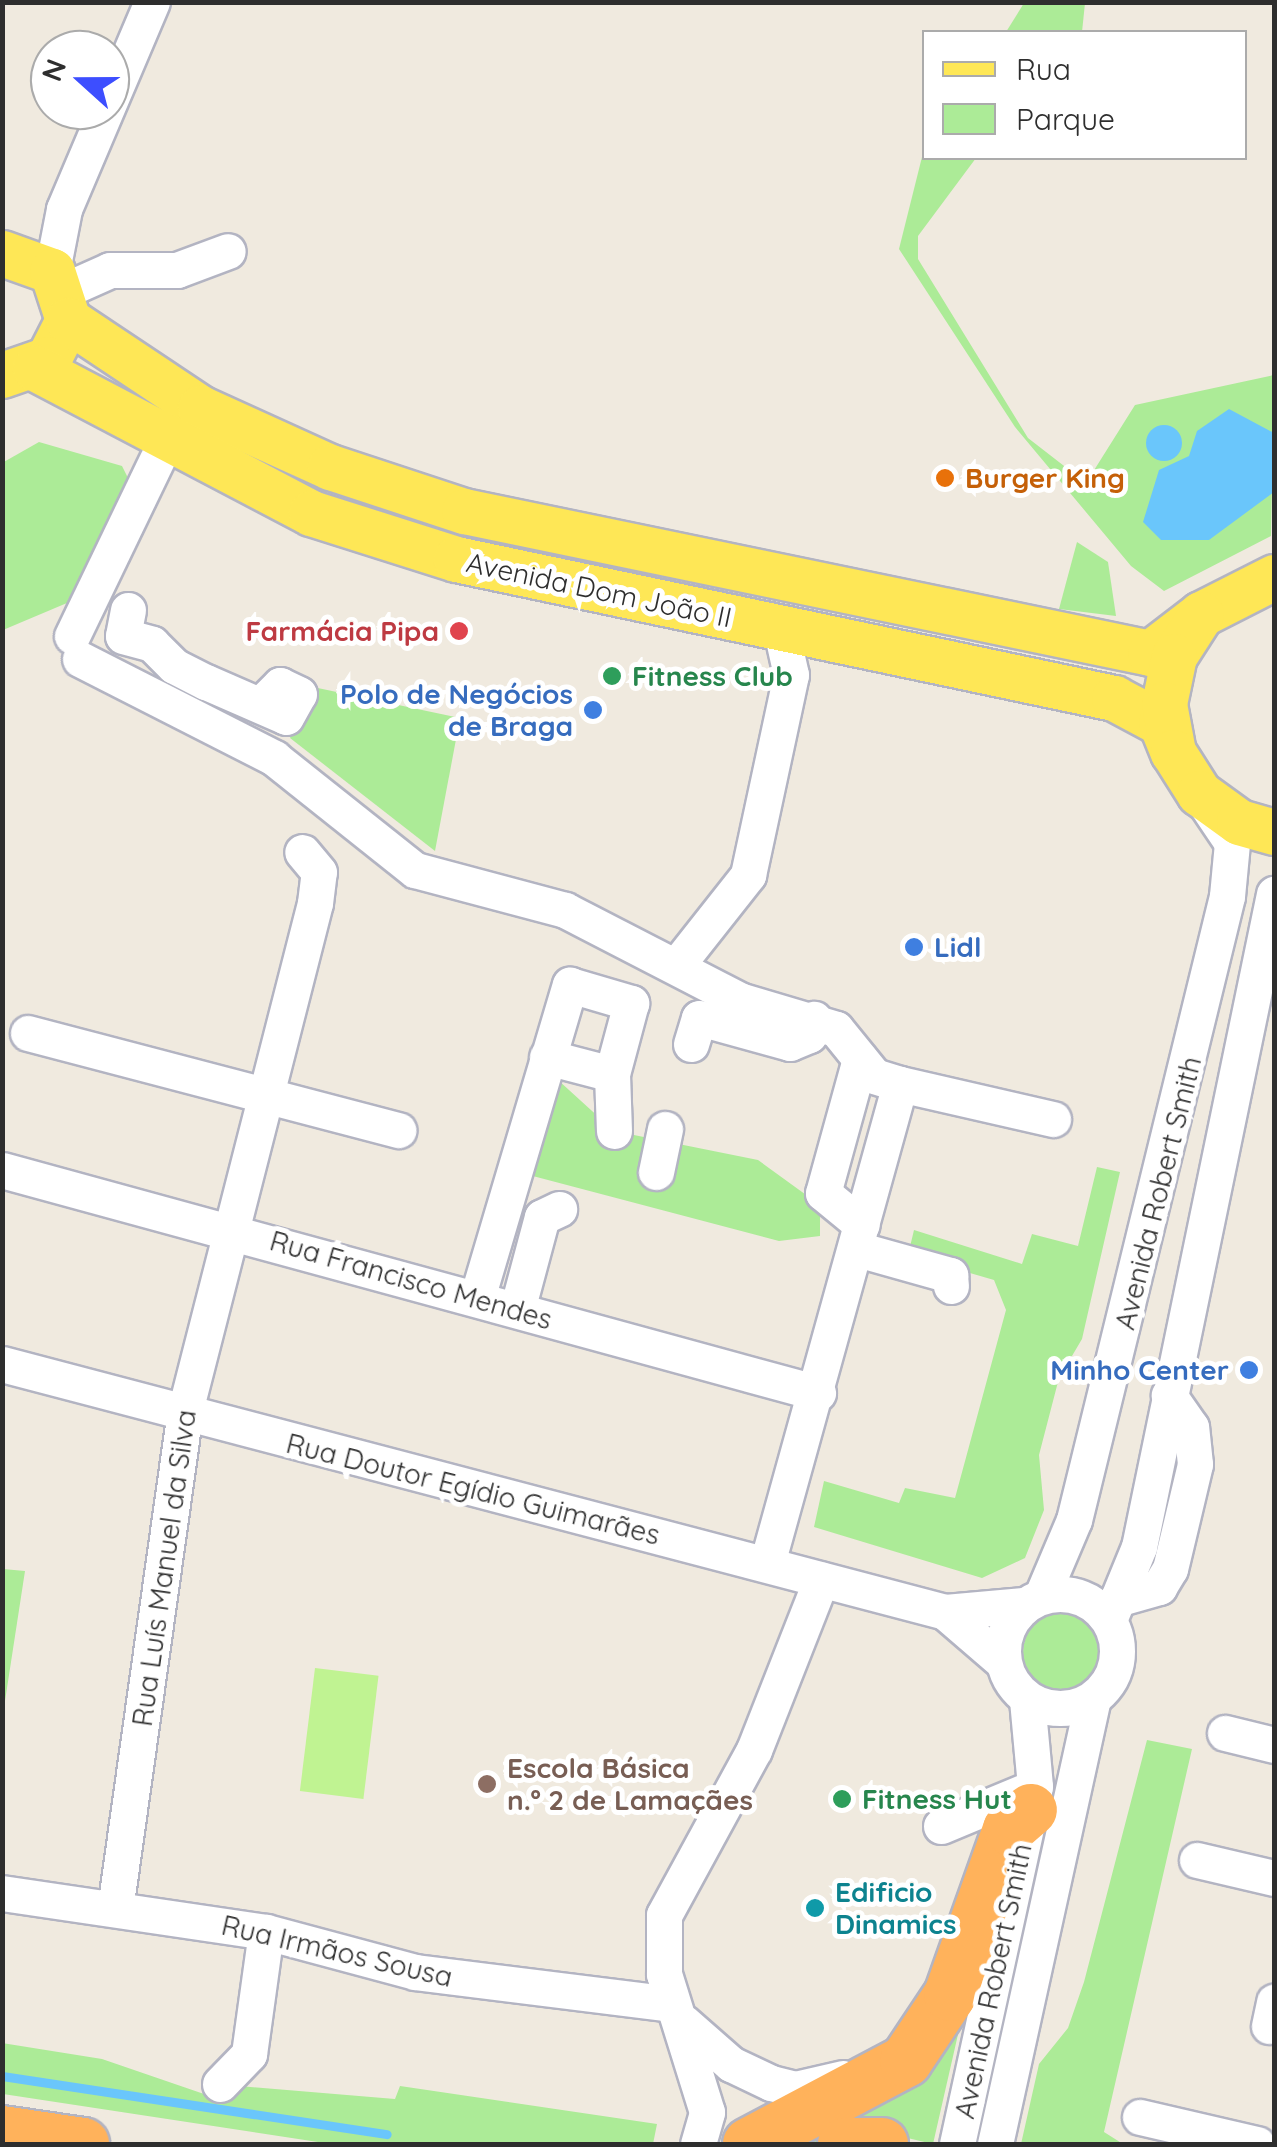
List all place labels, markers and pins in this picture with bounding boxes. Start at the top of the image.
place label: Burger King [965,461,1125,495]
marker: Burger King [934,467,956,489]
place label: Farmácia Pipa [245,614,439,648]
marker: Farmácia Pipa [448,620,470,642]
place label: Fitness Club [632,659,793,693]
marker: Fitness Club [601,665,623,687]
place label: Polo de Negócios de Braga [340,677,573,743]
marker: Polo de Negócios de Braga [582,699,604,721]
place label: Lidl [934,930,981,964]
marker: Lidl [903,936,925,958]
place label: Minho Center [1050,1353,1229,1387]
marker: Minho Center [1238,1359,1260,1381]
place label: Escola Básica n.º 2 de Lamaçães [507,1751,753,1817]
marker: Escola Básica n.º 2 de Lamaçães [476,1773,498,1795]
place label: Fitness Hut [862,1782,1012,1816]
marker: Fitness Hut [831,1788,853,1810]
place label: Edificio Dinamics [835,1875,956,1941]
marker: Edificio Dinamics [804,1897,826,1919]

